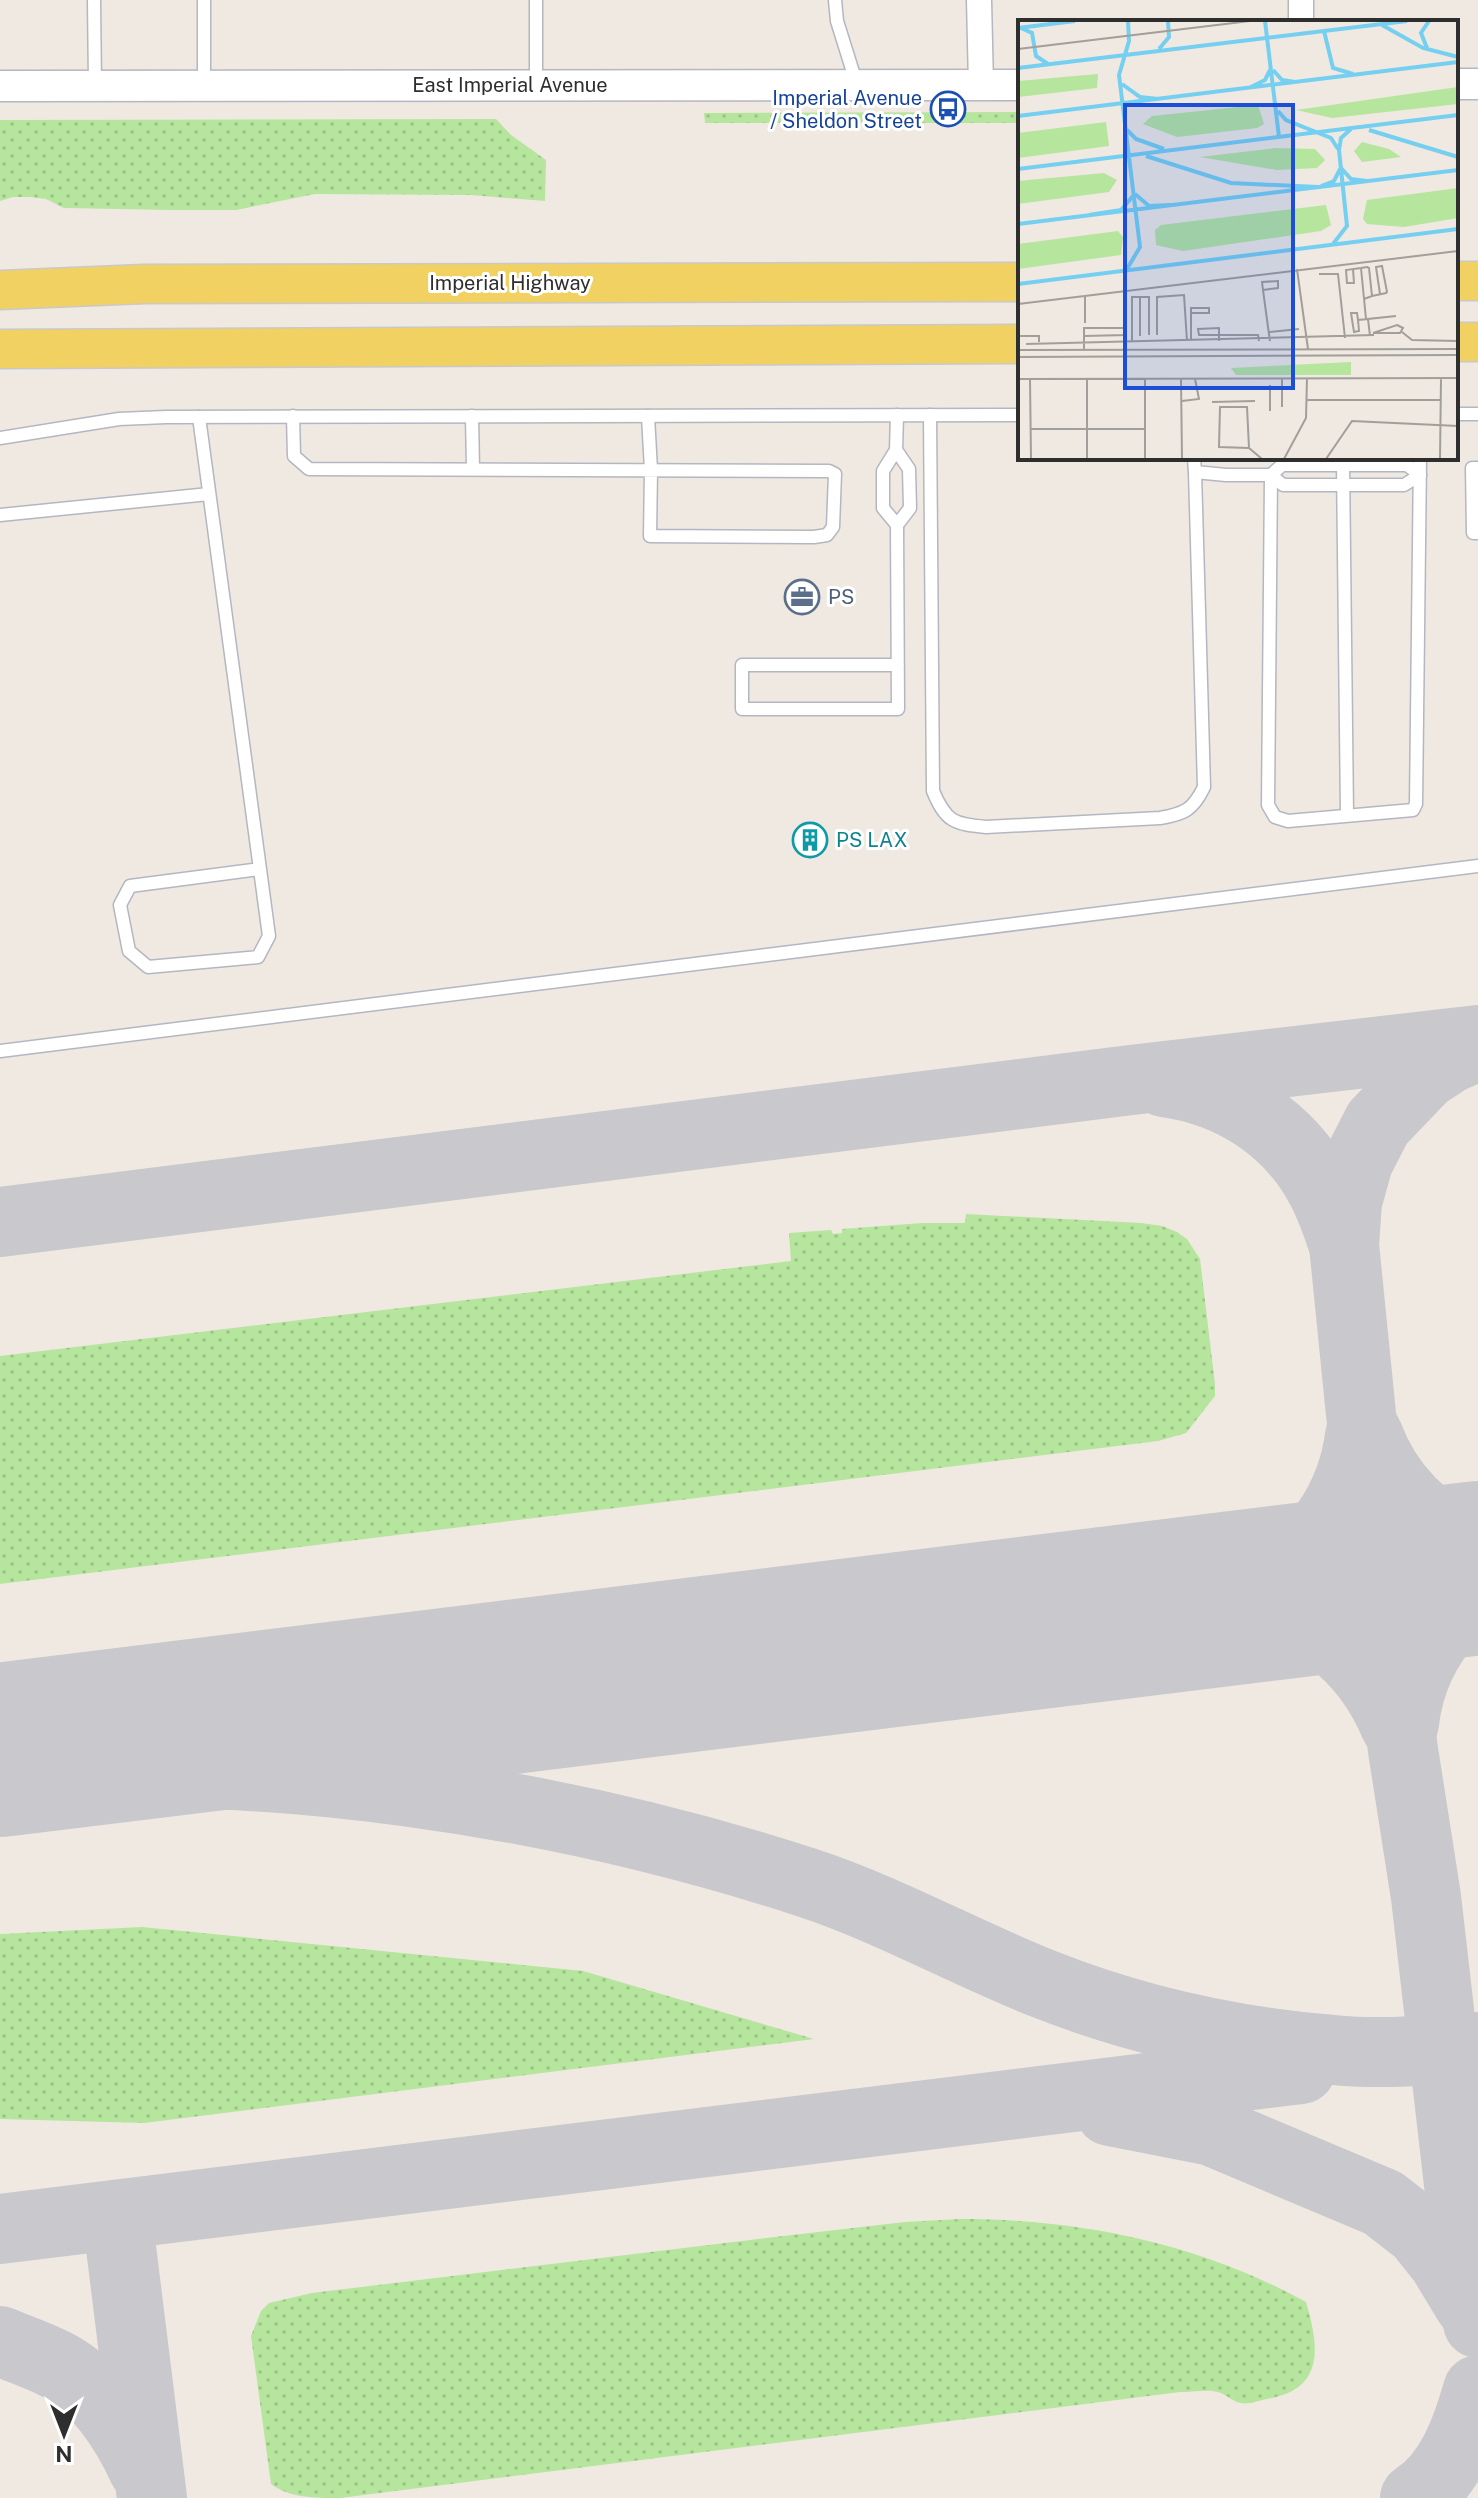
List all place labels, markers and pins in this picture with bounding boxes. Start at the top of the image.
place label: Imperial Avenue / Sheldon Street [770,86,922,133]
bus stop icon: Imperial Avenue / Sheldon Street [929,90,967,128]
office icon: PS [783,578,821,616]
place label: PS [828,585,854,609]
building icon: PS LAX [791,821,829,859]
place label: PS LAX [836,828,908,852]

